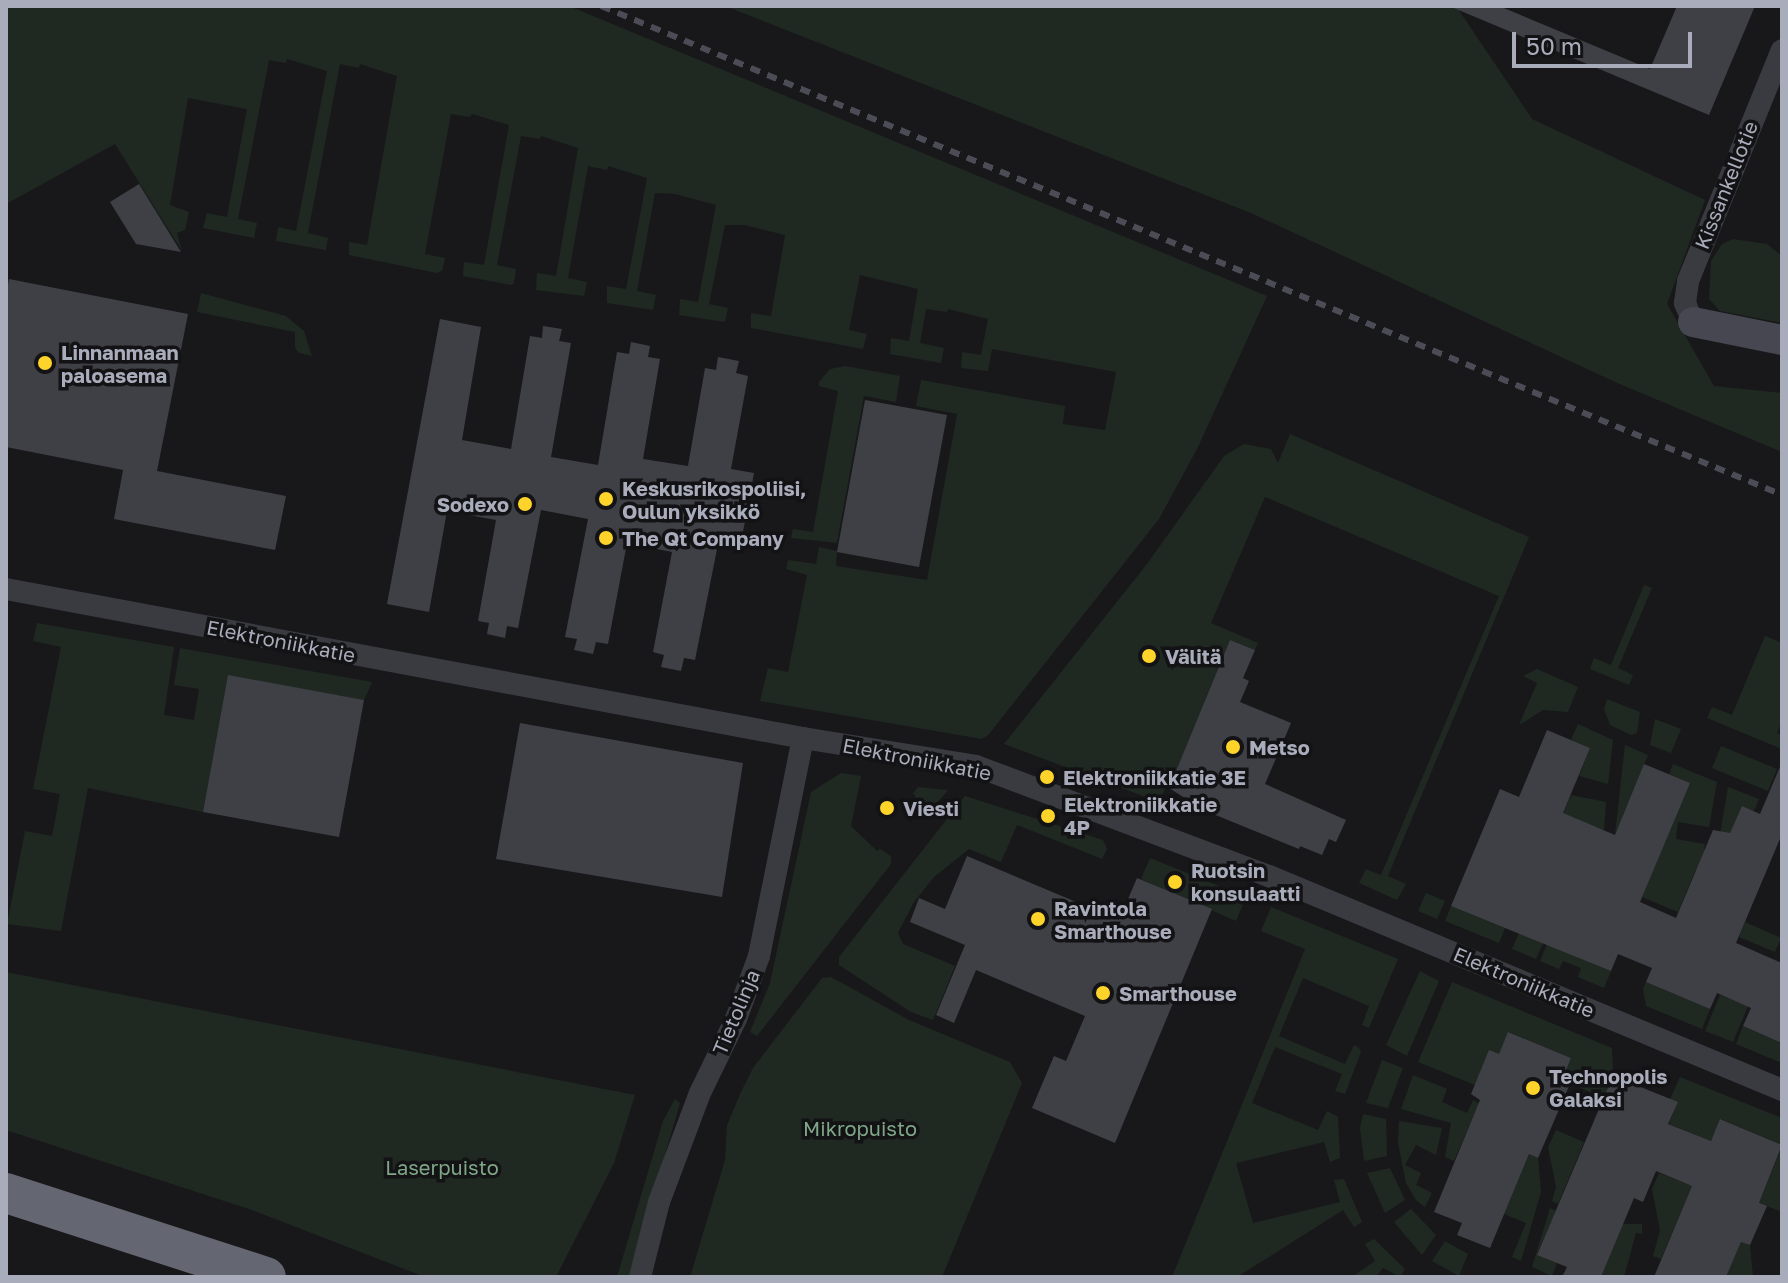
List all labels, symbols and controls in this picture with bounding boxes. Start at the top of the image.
scale bar [1516,16,1696,66]
text: 50 m [1526,31,1582,60]
street label: Kissankellotie [1689,117,1763,253]
place label: Linnanmaan paloasema [61,340,179,387]
marker: Linnanmaan paloasema [36,354,54,372]
place label: Keskusrikospoliisi, Oulun yksikkö [622,476,807,523]
marker: Keskusrikospoliisi, Oulun yksikkö [597,490,615,508]
place label: Sodexo [437,492,509,516]
marker: Sodexo [516,495,534,513]
place label: The Qt Company [622,526,784,550]
marker: The Qt Company [597,529,615,547]
street label: Elektroniikkatie [205,615,357,667]
place label: Välitä [1165,644,1221,668]
marker: Välitä [1140,647,1158,665]
street label: Elektroniikkatie [841,733,993,785]
place label: Metso [1249,735,1310,759]
marker: Metso [1224,738,1242,756]
place label: Elektroniikkatie 3E [1063,765,1246,789]
marker: Elektroniikkatie 3E [1038,768,1056,786]
place label: Elektroniikkatie 4P [1064,792,1217,839]
place label: Viesti [903,796,959,820]
marker: Viesti [878,799,896,817]
marker: Elektroniikkatie 4P [1039,807,1057,825]
place label: Ruotsin konsulaatti [1191,858,1301,905]
marker: Ruotsin konsulaatti [1166,873,1184,891]
place label: Ravintola Smarthouse [1054,896,1172,943]
marker: Ravintola Smarthouse [1029,910,1047,928]
street label: Elektroniikkatie [1450,941,1598,1023]
street label: Tietolinja [707,966,765,1058]
place label: Smarthouse [1119,981,1237,1005]
marker: Smarthouse [1094,984,1112,1002]
place label: Technopolis Galaksi [1549,1064,1668,1111]
marker: Technopolis Galaksi [1524,1079,1542,1097]
park label: Mikropuisto [803,1116,917,1140]
park label: Laserpuisto [385,1155,499,1179]

